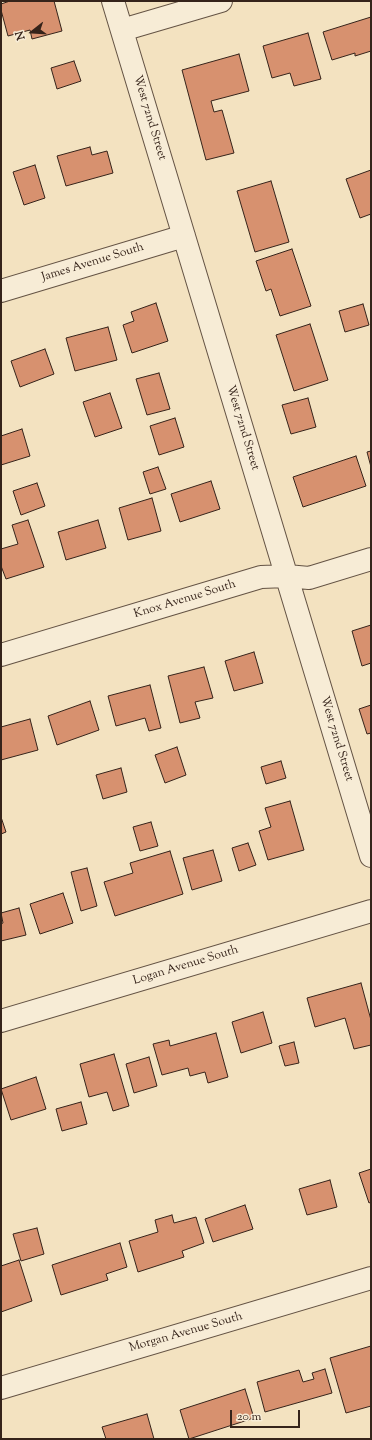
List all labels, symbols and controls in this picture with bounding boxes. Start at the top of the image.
north arrow [12,12,52,52]
text: N [12,29,29,42]
street label: West 72nd Street [129,74,169,162]
street label: James Avenue South [40,241,146,285]
street label: West 72nd Street [222,384,262,472]
street label: Knox Avenue South [132,578,238,622]
street label: West 72nd Street [316,695,356,783]
street label: Logan Avenue South [132,943,240,989]
street label: Morgan Avenue South [128,1310,244,1356]
scale bar [232,1402,302,1428]
text: 20 m [237,1408,261,1426]

